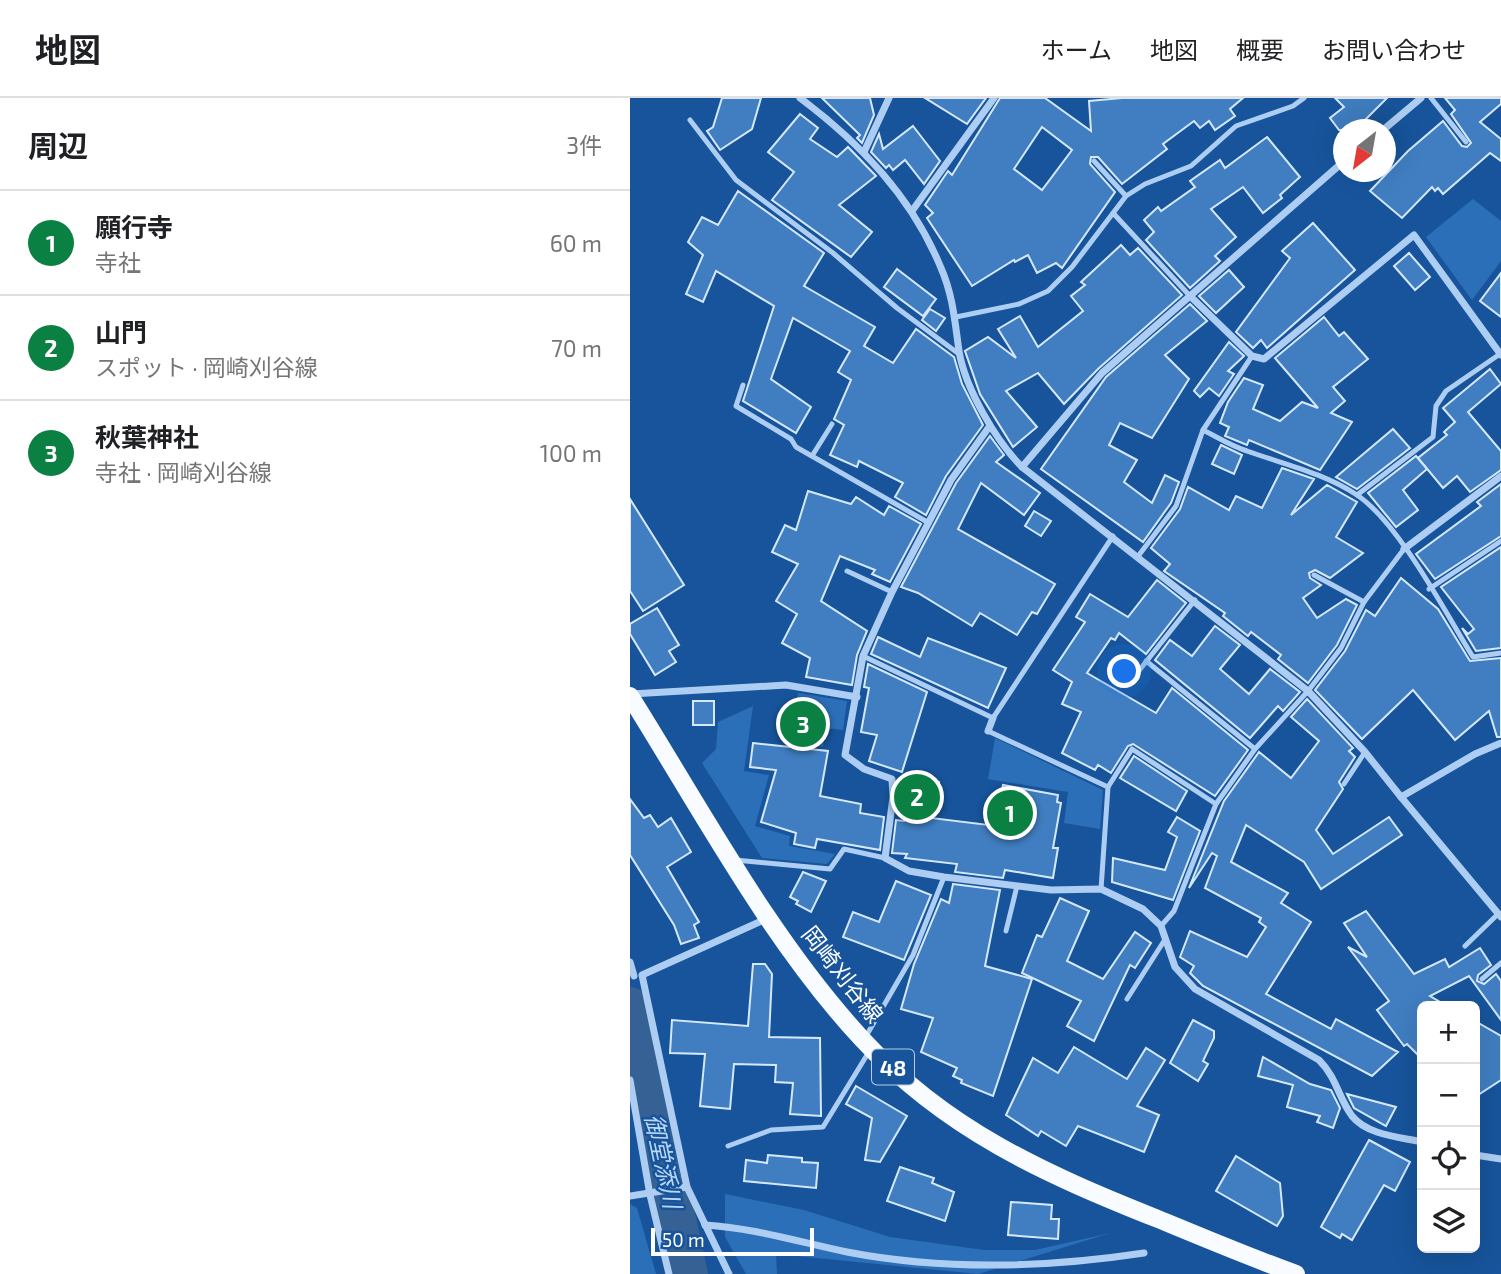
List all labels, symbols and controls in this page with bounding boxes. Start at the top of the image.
text: 地図 [35,29,101,69]
text: ホーム [1041,35,1112,64]
text: 地図 [1150,35,1198,64]
text: 概要 [1236,35,1284,64]
text: お問い合わせ [1322,35,1466,64]
north arrow [1333,119,1396,182]
text: 周辺 [28,127,88,163]
text: 3件 [566,131,602,159]
text: 願行寺 [95,211,173,242]
text: 1 [46,229,56,257]
text: 60 m [550,229,602,257]
text: 寺社 [95,248,141,276]
text: 山門 [95,316,147,347]
text: 2 [44,334,58,362]
text: 70 m [551,334,602,362]
text: スポット · 岡崎刈谷線 [95,353,318,381]
text: 秋葉神社 [95,421,199,452]
text: 3 [44,439,58,467]
text: 100 m [540,439,602,467]
text: 寺社 · 岡崎刈谷線 [95,458,272,486]
your location [1107,654,1141,688]
pin: 3 [780,698,826,750]
pin: 2 [894,771,940,823]
pin: 1 [987,787,1033,839]
street label: 岡崎刈谷線 [797,920,889,1028]
map controls [1417,1001,1480,1253]
button: + [1417,1001,1480,1064]
road number: 48 [872,1049,914,1084]
button: − [1417,1064,1480,1127]
water label: 御堂添川 [640,1111,689,1214]
button: locate [1417,1127,1480,1190]
button: layers [1417,1190,1480,1253]
scale bar [651,1225,814,1257]
text: 50 m [662,1228,705,1251]

